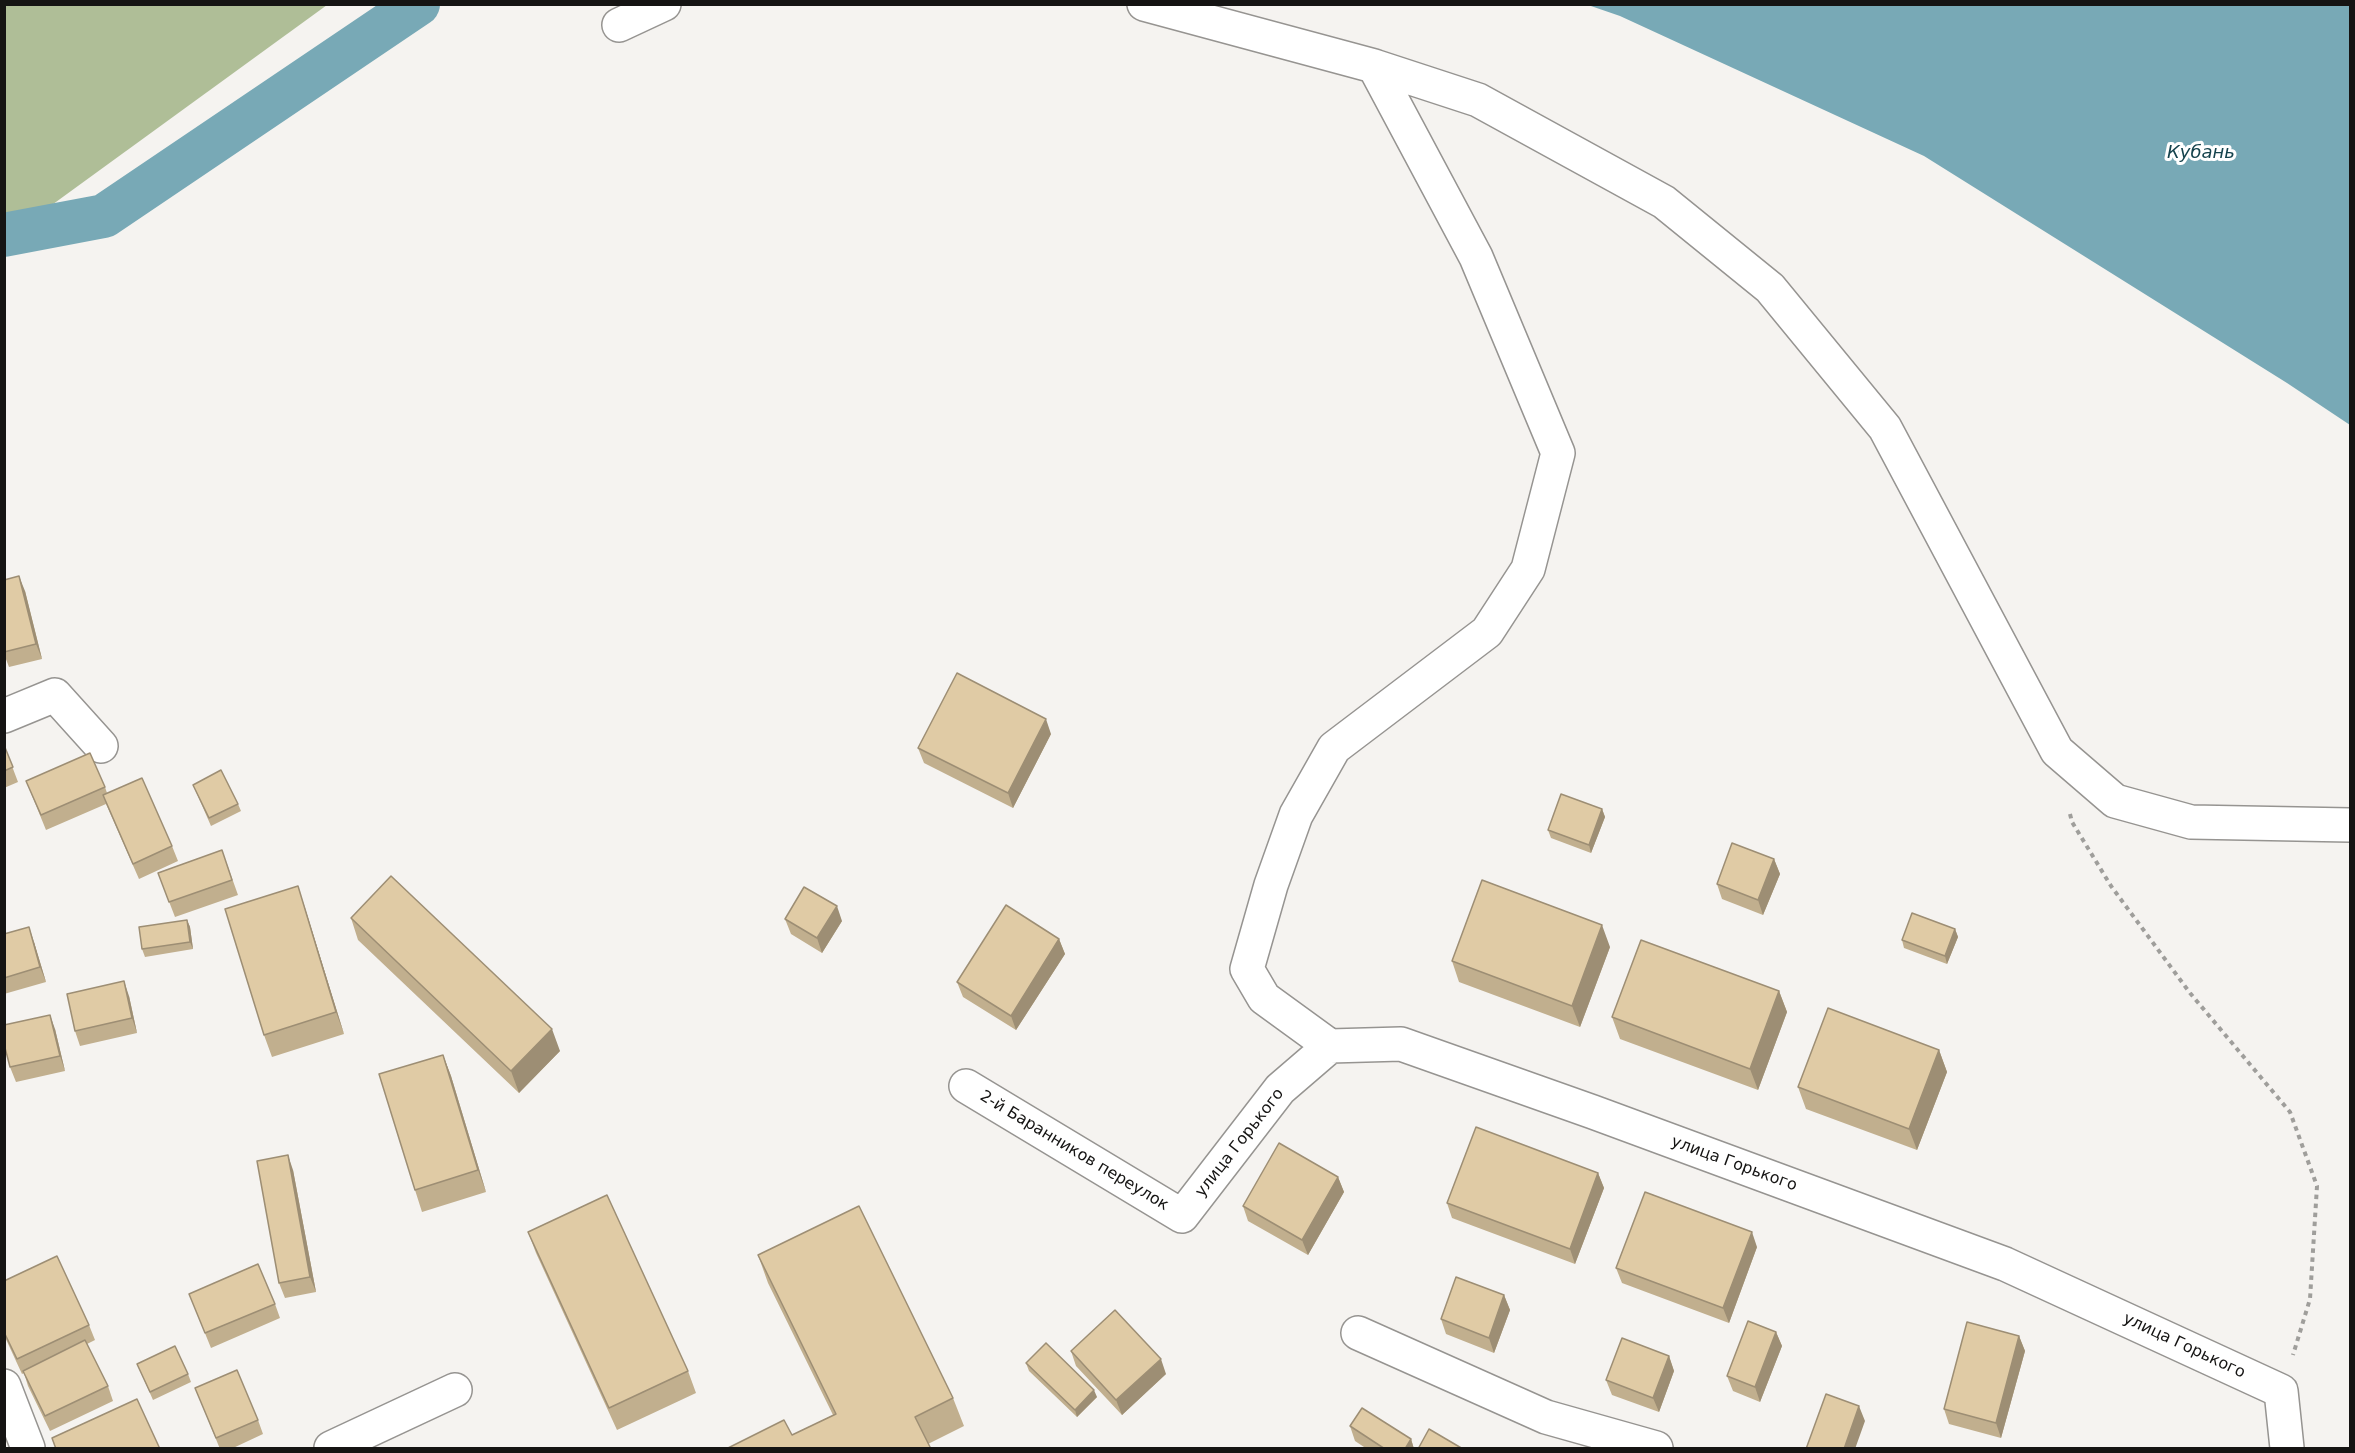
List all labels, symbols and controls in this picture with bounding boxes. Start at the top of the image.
water label: Кубань [2167,142,2235,164]
street label: улица Горького [1192,1085,1288,1201]
street label: 2-й Баранников переулок [976,1087,1172,1215]
street label: улица Горького [1668,1132,1800,1196]
street label: улица Горького [2120,1309,2248,1383]

